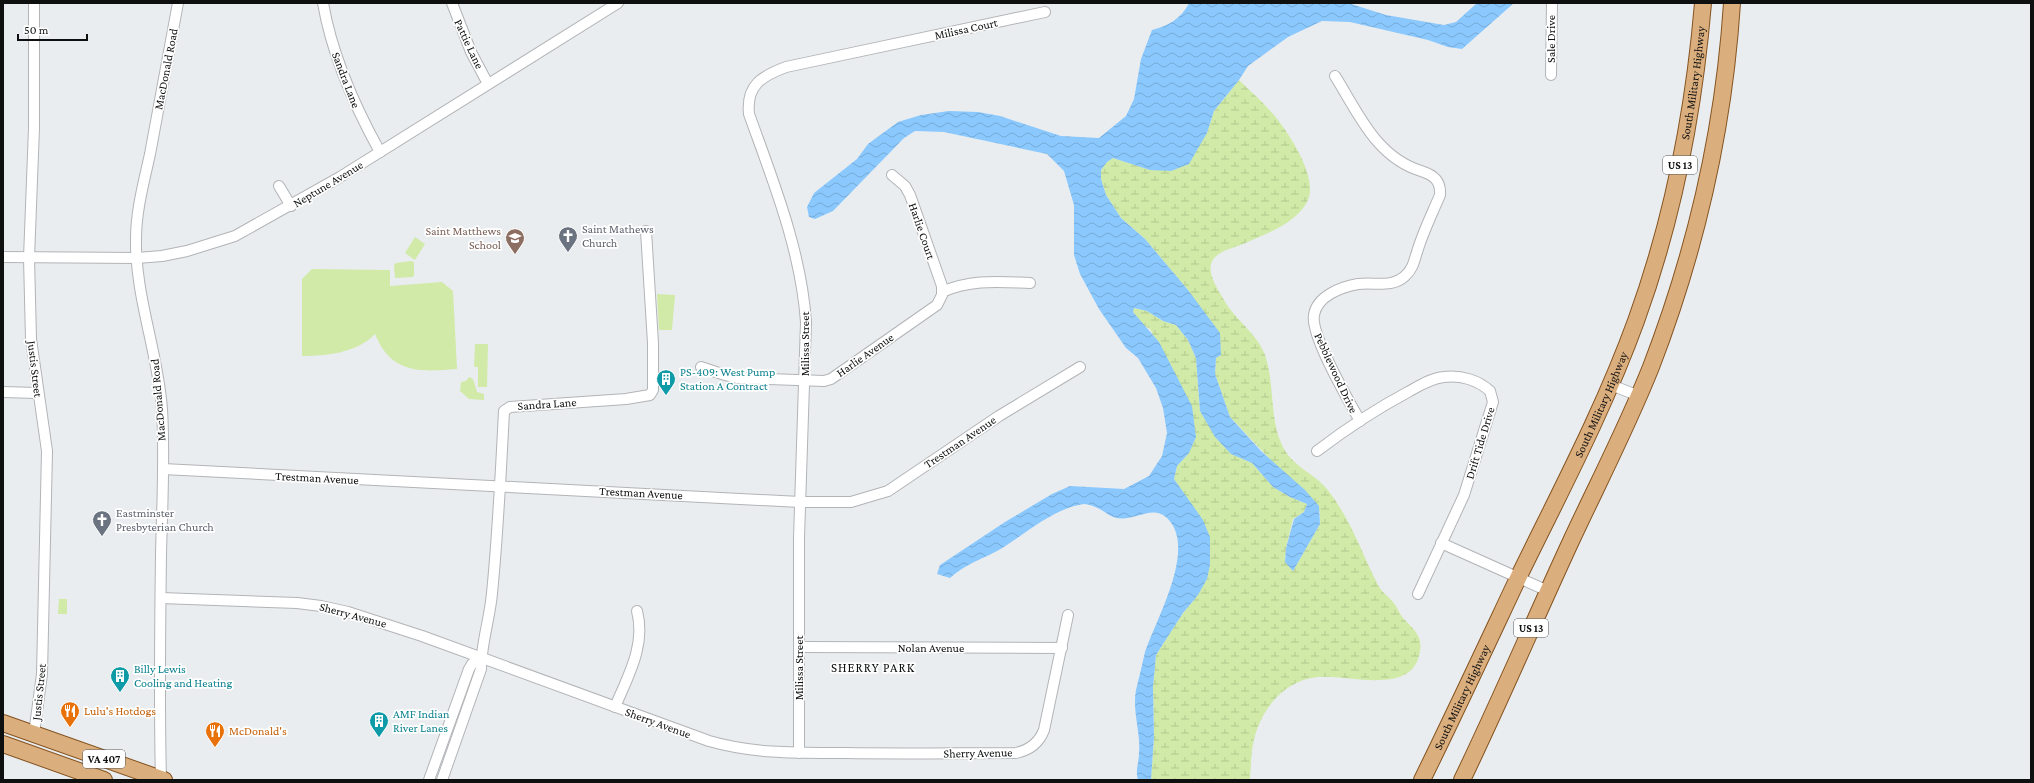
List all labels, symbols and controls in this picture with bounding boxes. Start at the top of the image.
street label: Milissa Court [933,15,1000,43]
street label: Sale Drive [1544,15,1558,63]
scale bar [18,16,87,42]
street label: Pattie Lane [451,17,487,71]
text: 50 m [24,23,49,37]
street label: South Military Highway [1678,25,1708,141]
street label: MacDonald Road [151,27,181,111]
street label: Sandra Lane [329,50,363,110]
road number: US 13 [1663,156,1697,174]
street label: Neptune Avenue [291,158,365,210]
street label: Harlie Court [906,201,939,262]
place label: Saint Mathews Church [582,222,654,250]
place label: Saint Matthews School [425,224,501,252]
church icon: Saint Mathews Church [557,225,579,253]
school or university icon: Saint Matthews School [504,227,526,255]
street label: Milissa Street [798,311,812,376]
street label: Harlie Avenue [834,330,896,380]
street label: Pebblewood Drive [1311,331,1361,415]
street label: Justis Street [24,339,46,399]
street label: South Military Highway [1571,349,1631,460]
street label: MacDonald Road [147,358,169,442]
place label: PS-409: West Pump Station A Contract [680,365,775,393]
building icon: PS-409: West Pump Station A Contract [655,368,677,396]
street label: Sandra Lane [517,395,577,413]
street label: Drift Tide Drive [1462,405,1498,481]
street label: Trestman Avenue [921,413,999,471]
street label: Trestman Avenue [275,469,359,487]
street label: Trestman Avenue [599,484,683,502]
place label: Eastminster Presbyterian Church [116,506,214,534]
church icon: Eastminster Presbyterian Church [91,509,113,537]
street label: Sherry Avenue [318,599,388,631]
road number: US 13 [1514,619,1548,637]
street label: Milissa Street [792,635,806,700]
street label: Nolan Avenue [898,641,964,655]
street label: South Military Highway [1431,642,1493,752]
district label: SHERRY PARK [831,660,915,675]
street label: Justis Street [29,662,49,722]
place label: Billy Lewis Cooling and Heating [134,662,233,690]
building icon: Billy Lewis Cooling and Heating [109,665,131,693]
restaurant icon: Lulu's Hotdogs [59,700,81,728]
place label: Lulu's Hotdogs [84,704,156,718]
street label: Sherry Avenue [623,705,693,741]
place label: AMF Indian River Lanes [393,707,450,735]
building icon: AMF Indian River Lanes [368,710,390,738]
restaurant icon: McDonald's [204,720,226,748]
place label: McDonald's [229,724,287,738]
street label: Sherry Avenue [943,745,1013,761]
road number: VA 407 [83,750,125,768]

